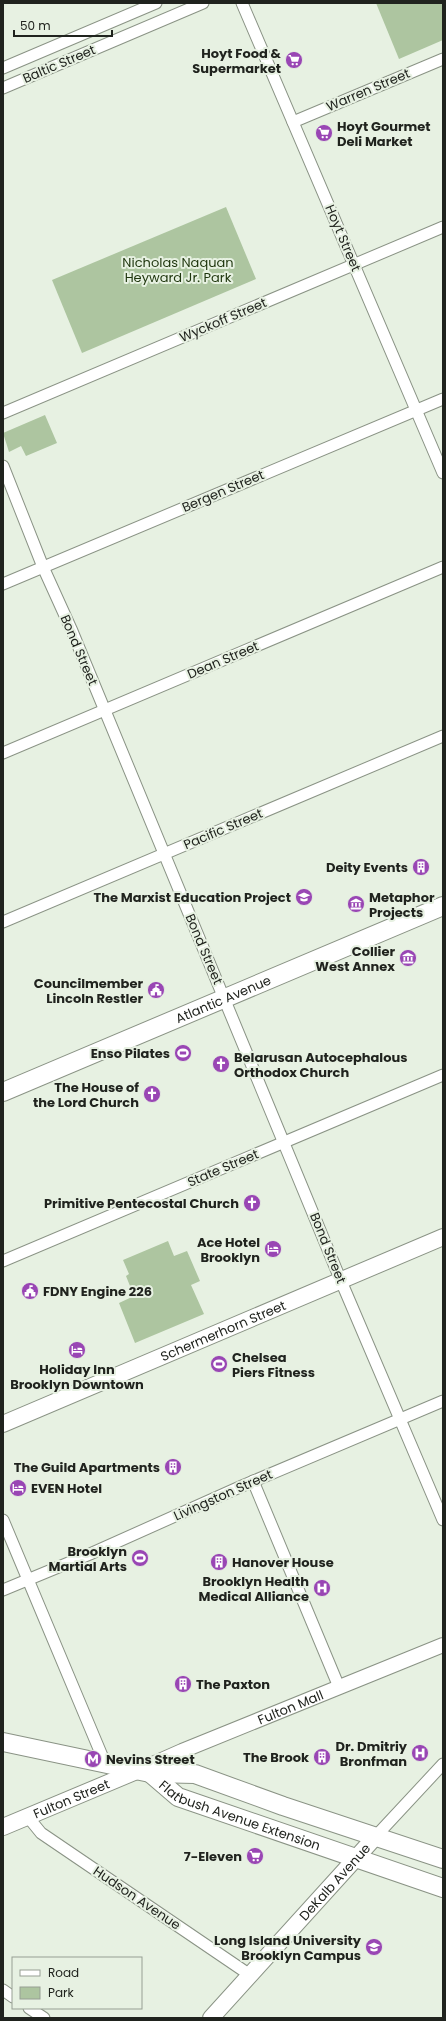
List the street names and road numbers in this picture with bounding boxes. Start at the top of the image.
street label: Baltic Street [20,40,99,88]
street label: Warren Street [323,64,413,116]
street label: Hoyt Street [320,202,366,275]
street label: Wyckoff Street [176,293,270,347]
street label: Bergen Street [179,465,267,517]
street label: Bond Street [56,612,102,688]
street label: Dean Street [184,636,262,684]
street label: Pacific Street [180,804,266,854]
street label: Bond Street [181,911,227,987]
street label: Atlantic Avenue [172,970,274,1028]
street label: State Street [185,1144,262,1191]
street label: Bond Street [305,1210,351,1287]
street label: Schermerhorn Street [157,1295,289,1366]
street label: Livingston Street [171,1465,276,1525]
street label: Fulton Mall [255,1685,326,1729]
street label: Fulton Street [30,1774,113,1823]
street label: Flatbush Avenue Extension [155,1776,323,1855]
street label: DeKalb Avenue [295,1839,375,1924]
street label: Hudson Avenue [89,1862,185,1934]

